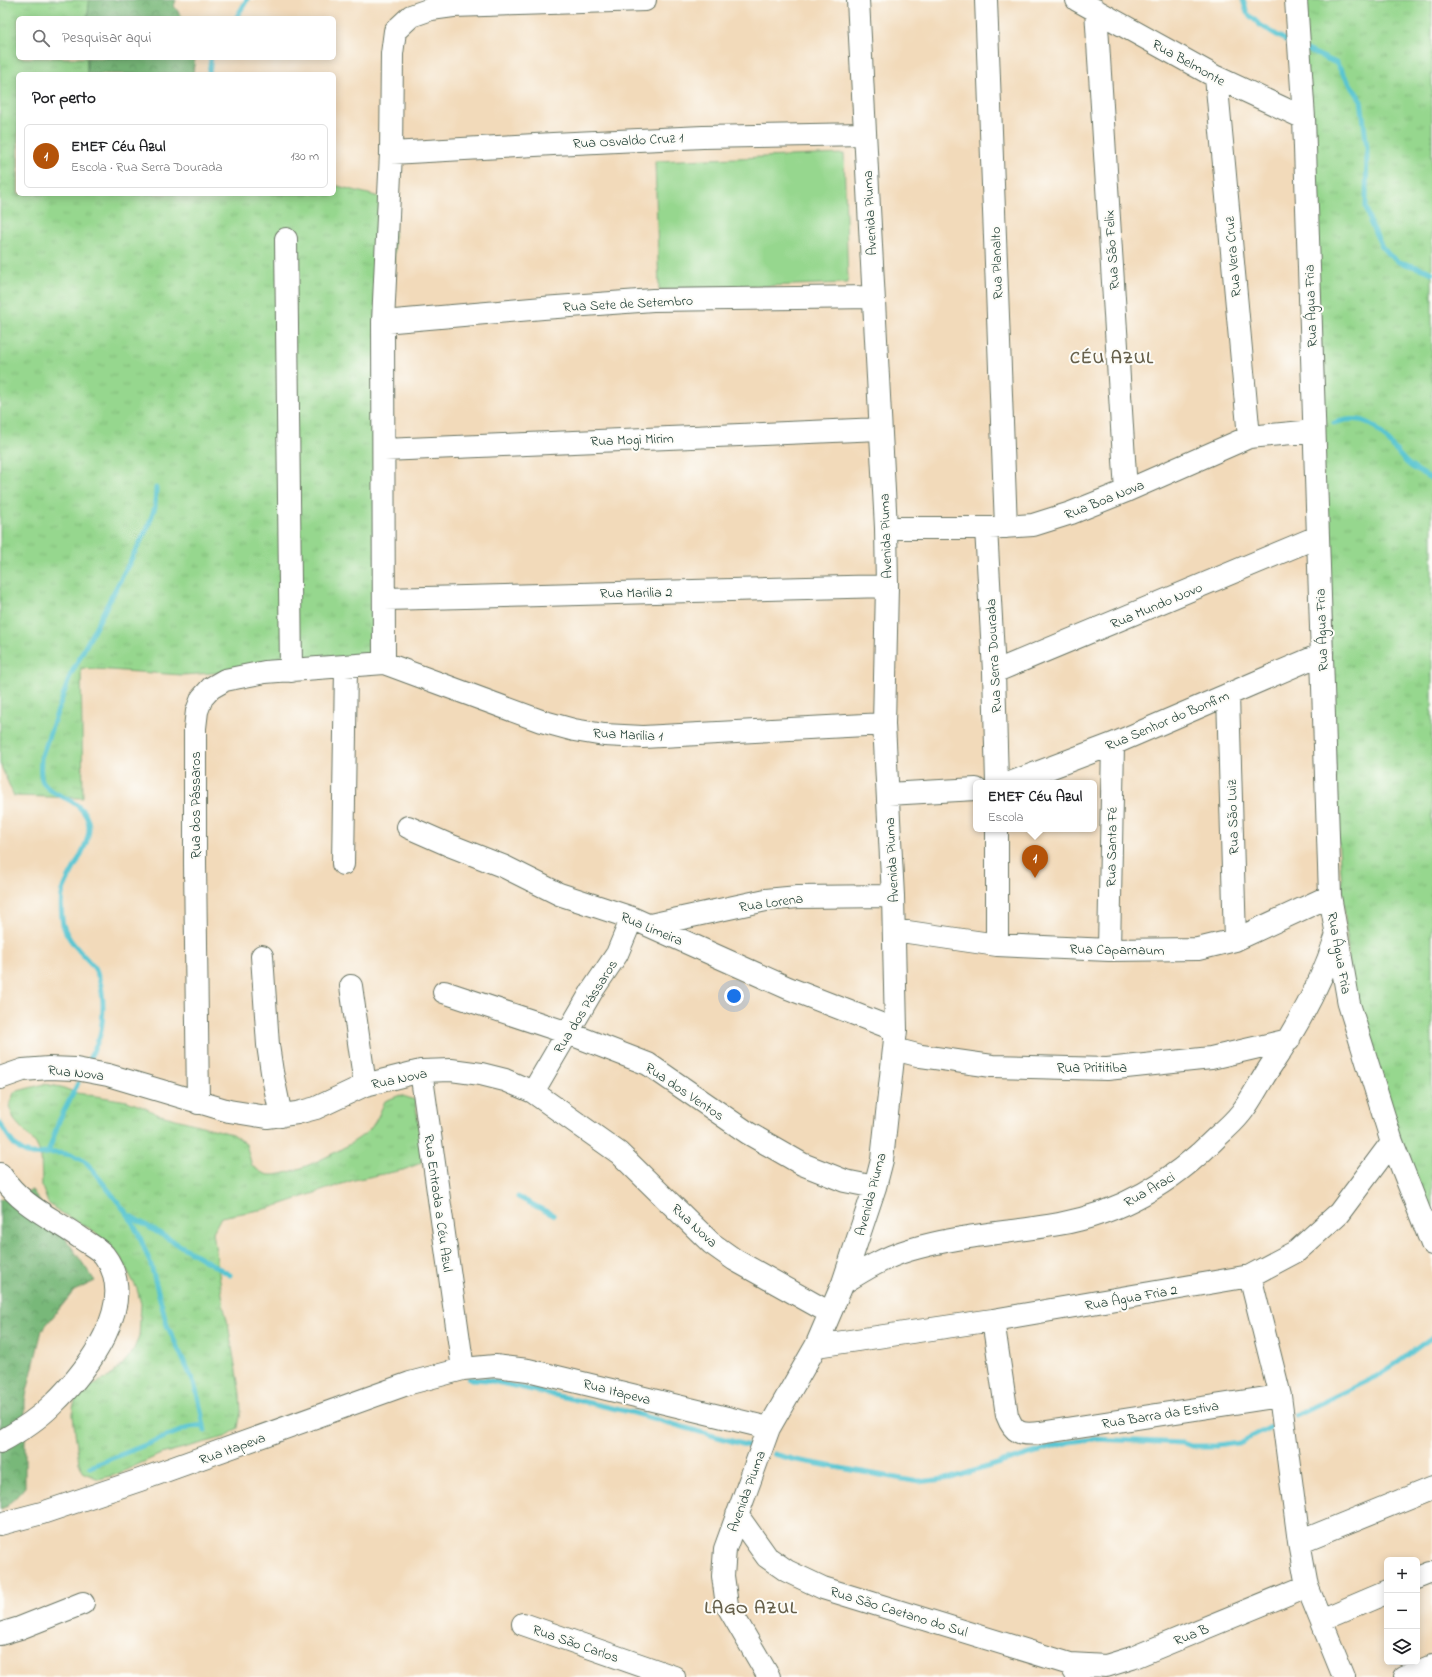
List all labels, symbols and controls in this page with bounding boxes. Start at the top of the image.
search box [16,16,336,60]
icon: search [30,27,52,49]
text: Pesquisar aqui [62,27,151,49]
street label: Rua Belmonte [1148,35,1229,92]
text: Por perto [32,86,96,111]
street label: Rua Osvaldo Cruz 1 [572,128,685,155]
text: EMEF Céu Azul [71,136,166,158]
text: 1 [44,147,48,166]
text: 130 m [291,147,319,166]
text: Escola · Rua Serra Dourada [71,158,223,177]
street label: Avenida Piuma [858,170,883,256]
street label: Rua São Felix [1099,209,1126,291]
street label: Rua Vera Cruz [1219,216,1247,298]
street label: Rua Planalto [986,226,1009,300]
street label: Rua Água Fria [1299,264,1324,348]
street label: Rua Sete de Setembro [562,291,694,318]
district label: CÉU AZUL [1070,346,1154,372]
street label: Rua Mogi Mirim [590,429,674,453]
street label: Rua Boa Nova [1062,475,1148,526]
street label: Avenida Piuma [875,493,898,579]
street label: Rua Mundo Novo [1107,578,1206,635]
street label: Rua Marilia 2 [600,582,673,605]
street label: Rua Água Fria [1310,588,1335,672]
street label: Rua Serra Dourada [981,598,1008,714]
street label: Rua Senhor do Bonfim [1102,686,1233,757]
street label: Rua Marilia 1 [592,723,664,748]
street label: Rua dos Pássaros [186,751,207,859]
street label: Rua São Luiz [1222,779,1245,855]
popup [973,780,1097,832]
text: EMEF Céu Azul [988,786,1082,808]
street label: Rua Santa Fé [1101,806,1124,887]
text: Escola [988,808,1024,827]
street label: Avenida Piuma [880,817,905,903]
pin: 1 [1022,845,1048,878]
street label: Rua Lorena [738,889,805,918]
street label: Rua Limeira [617,907,686,952]
street label: Rua Água Fria [1320,910,1357,996]
street label: Rua Caparnaum [1069,939,1165,962]
street label: Rua dos Pássaros [549,956,624,1058]
your location [724,986,744,1006]
street label: Rua dos Ventos [640,1058,728,1127]
street label: Rua Prititiba [1057,1058,1127,1079]
street label: Rua Nova [47,1060,105,1087]
street label: Rua Nova [370,1063,429,1096]
street label: Rua Entrada a Céu Azul [417,1133,458,1273]
street label: Avenida Piuma [850,1150,893,1238]
street label: Rua Araci [1120,1167,1179,1213]
street label: Rua Nova [666,1199,722,1253]
street label: Rua Água Fria 2 [1083,1279,1179,1318]
street label: Rua Itapeva [581,1374,653,1411]
street label: Rua Barra da Estiva [1100,1396,1220,1435]
street label: Rua Itapeva [196,1428,269,1471]
street label: Avenida Piuma [723,1448,772,1535]
map controls [1384,1557,1420,1665]
button: + [1384,1557,1420,1593]
street label: Rua São Caetano do Sul [827,1581,970,1643]
button: − [1384,1593,1420,1629]
district label: LAGO AZUL [704,1596,798,1622]
street label: Rua B [1171,1619,1212,1652]
street label: Rua São Carlos [530,1620,621,1669]
button: layers [1384,1629,1420,1665]

